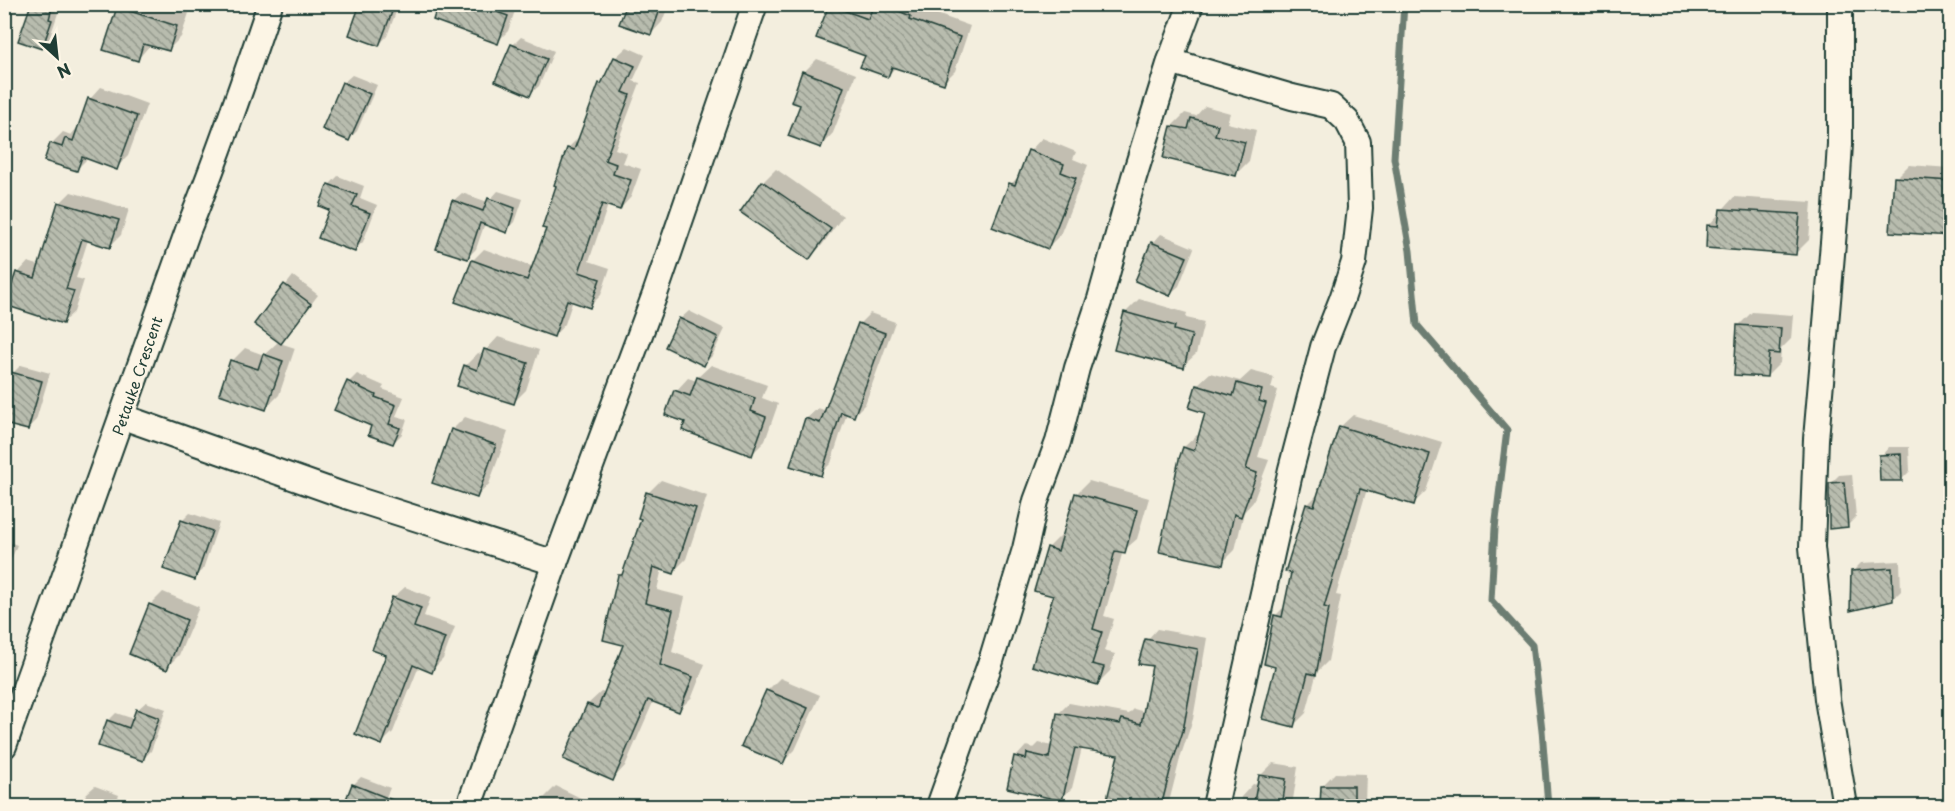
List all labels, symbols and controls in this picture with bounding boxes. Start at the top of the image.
north arrow [27,27,87,87]
text: N [53,58,75,85]
street label: Petauke Crescent [105,313,168,438]

